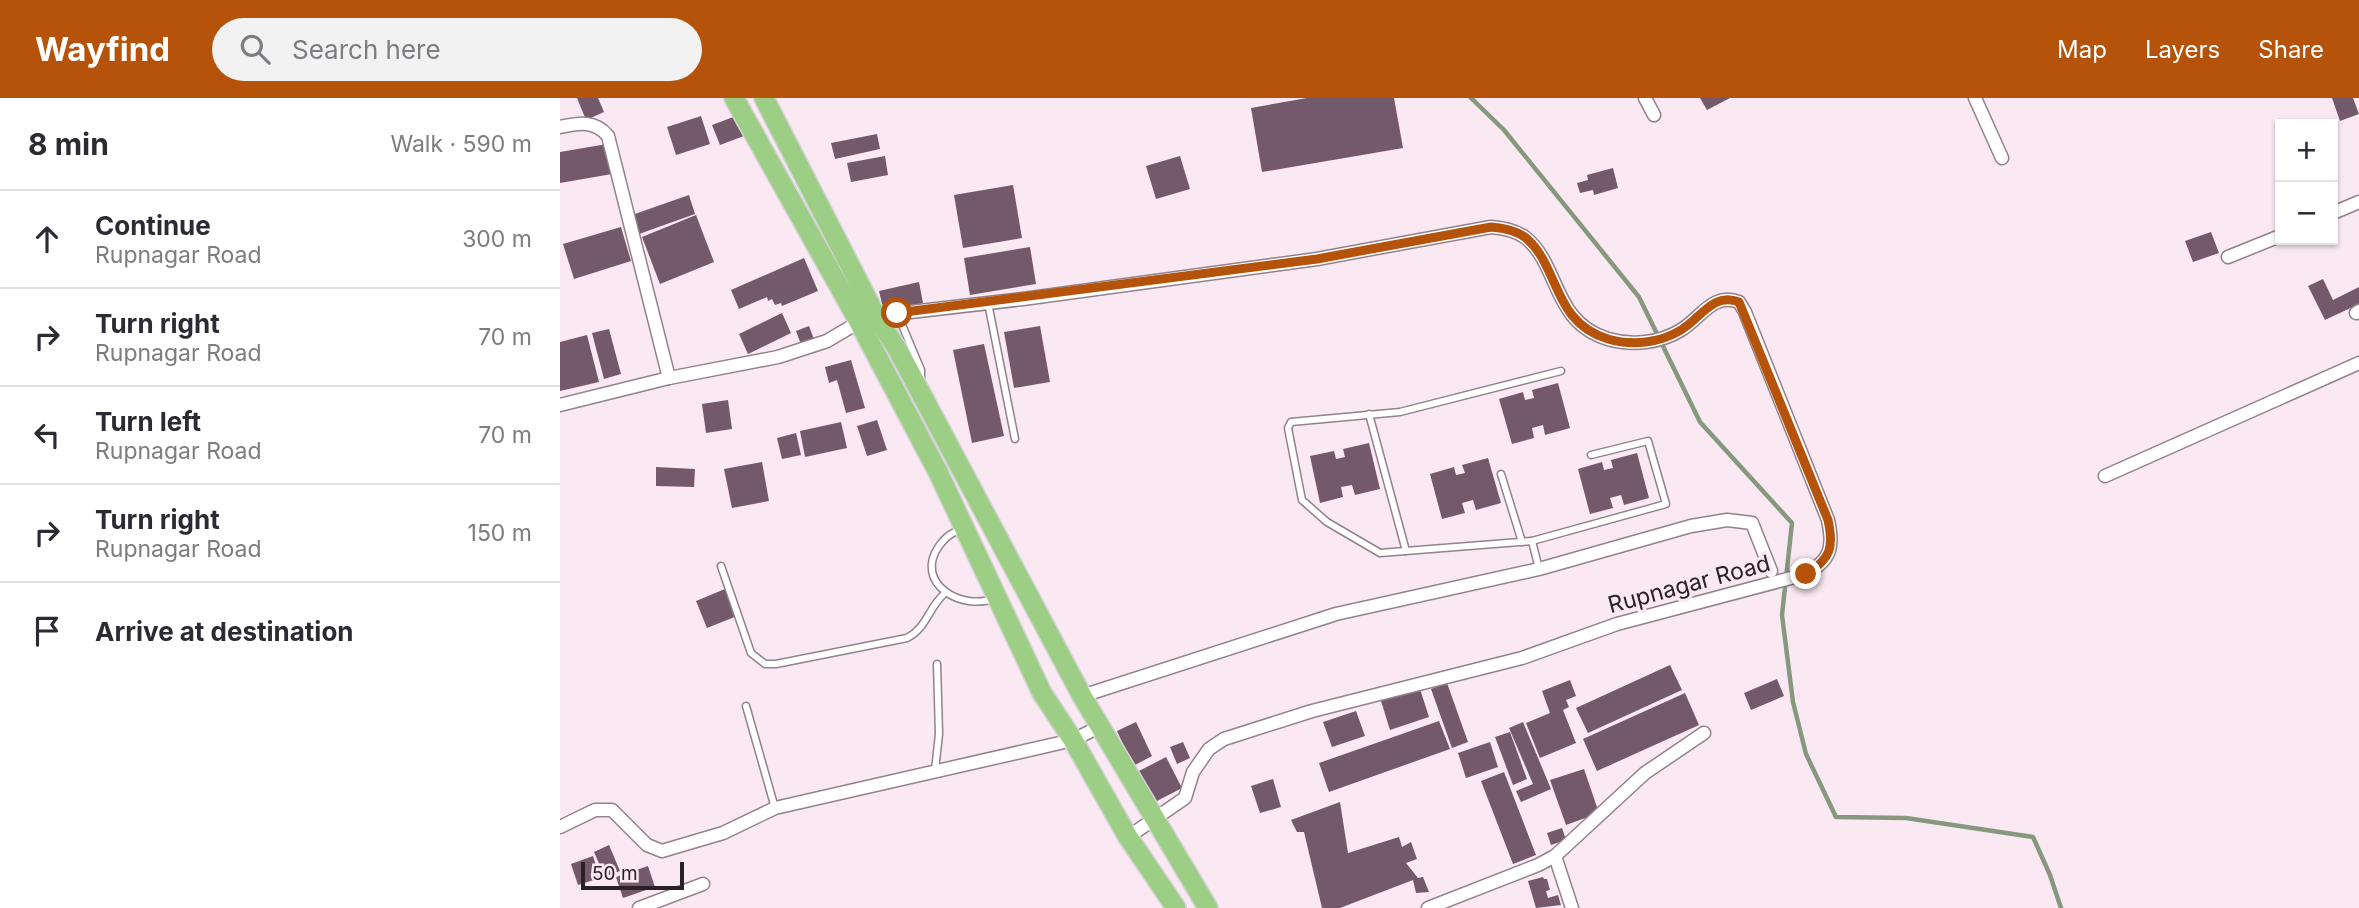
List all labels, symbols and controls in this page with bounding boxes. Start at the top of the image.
search box [212,18,702,81]
text: Wayfind [35,29,170,69]
icon: search [236,30,274,68]
text: Search here [292,34,441,65]
text: Map [2057,35,2107,64]
text: Layers [2145,35,2220,64]
text: Share [2258,35,2324,64]
map controls [2275,119,2338,245]
button: + [2275,119,2338,182]
text: 8 min [28,126,109,162]
text: Walk · 590 m [390,130,532,158]
button: − [2275,182,2338,245]
text: Continue [95,210,211,241]
icon: ahead [28,220,66,258]
text: 300 m [462,225,532,253]
text: Rupnagar Road [95,241,262,269]
route start [881,297,912,328]
text: Turn right [95,308,220,339]
icon: right [28,318,66,356]
text: 70 m [478,323,532,351]
text: Rupnagar Road [95,339,262,367]
text: Turn left [95,406,201,437]
icon: left [28,416,66,454]
text: 70 m [478,421,532,449]
text: Rupnagar Road [95,437,262,465]
text: Turn right [95,504,220,535]
icon: right [28,514,66,552]
text: 150 m [468,519,532,547]
text: Rupnagar Road [95,535,262,563]
street label: Rupnagar Road [1605,549,1773,619]
route end [1790,558,1821,589]
icon: arrive [28,612,66,650]
text: Arrive at destination [95,616,354,647]
scale bar [581,859,684,891]
text: 50 m [592,862,638,885]

